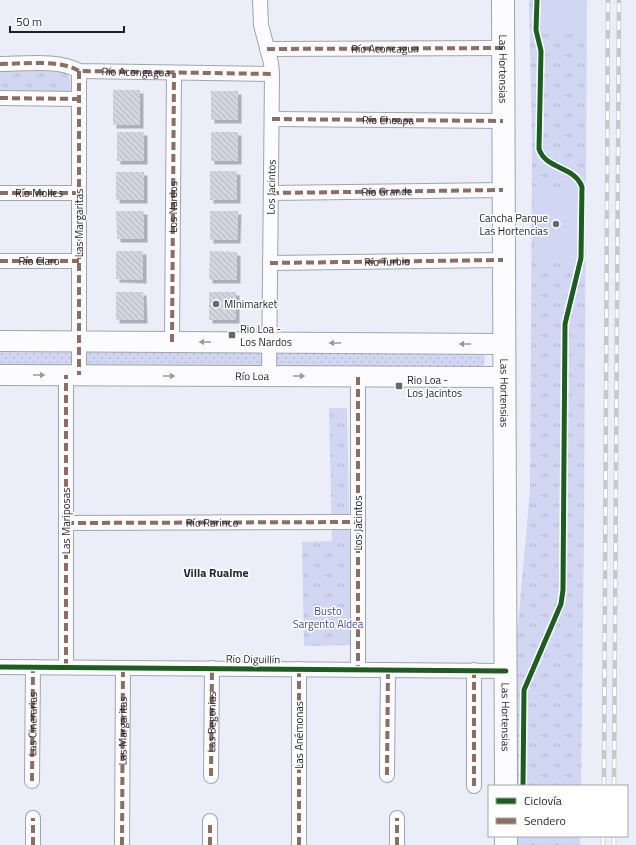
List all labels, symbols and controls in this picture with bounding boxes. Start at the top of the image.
scale bar [10,8,124,34]
text: 50 m [16,12,42,31]
street label: Las Hortensias [495,35,511,103]
street label: Río Aconcagua [351,40,419,57]
street label: Río Acongagua [101,63,171,80]
street label: Río Choapa [362,112,415,128]
street label: Los Jacintos [263,159,279,215]
street label: Los Nardos [165,181,181,233]
street label: Río Grande [361,183,413,200]
street label: Río Molles [15,185,63,201]
street label: Las Margaritas [71,189,87,257]
place label: Cancha Parque Las Hortencias [479,210,548,239]
marker: Cancha Parque Las Hortencias [551,219,561,229]
street label: Río Claro [19,253,60,269]
street label: Río Turbio [364,253,410,270]
place label: MInimarket [224,296,277,312]
marker: MInimarket [211,299,221,309]
place label: Rio Loa - Los Nardos [240,321,292,350]
marker: Rio Loa - Los Nardos [227,330,237,340]
one-way arrow [198,339,211,345]
one-way arrow [328,340,341,346]
one-way arrow [458,341,471,347]
street label: Las Hortensias [496,359,513,427]
street label: Río Loa [235,368,270,384]
one-way arrow [33,372,46,378]
place label: Rio Loa - Los Jacintos [407,372,462,401]
one-way arrow [163,373,176,379]
one-way arrow [293,373,306,379]
marker: Rio Loa - Los Jacintos [394,381,404,391]
street label: Las Mariposas [58,488,74,554]
street label: Los Jacintos [350,495,366,551]
street label: Río Rarinco [186,514,238,531]
district label: Villa Rualme [183,563,249,582]
park label: Busto Sargento Aldea [293,603,364,632]
street label: Río Diguillín [226,651,280,667]
street label: Las Hortensias [498,683,514,751]
street label: Las Begonias [203,691,220,753]
street label: Las Cinerarias [24,692,41,756]
street label: Las Margaritas [114,697,131,765]
street label: Las Anémonas [291,701,307,769]
legend [488,785,628,837]
text: Ciclovía [524,791,562,810]
text: Sendero [524,811,566,830]

